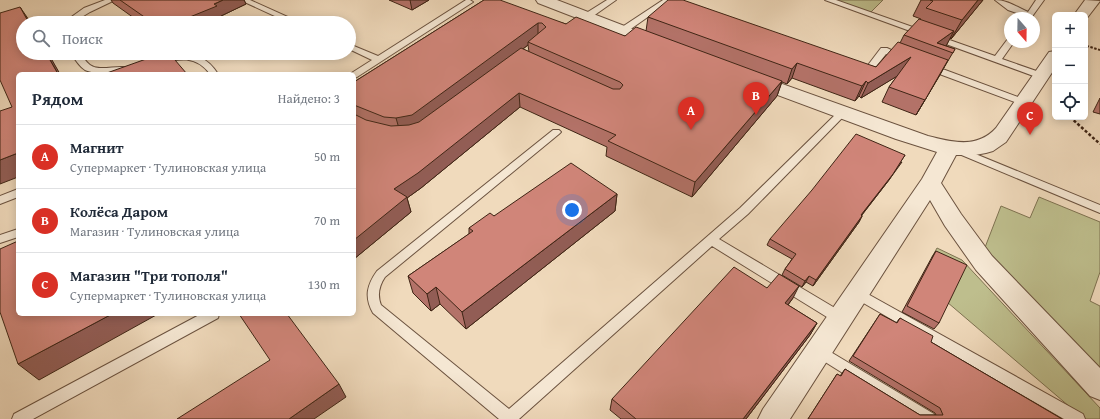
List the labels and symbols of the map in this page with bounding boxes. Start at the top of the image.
north arrow [1004,12,1040,48]
pin: B [743,82,769,115]
pin: A [678,97,704,130]
pin: C [1017,102,1043,135]
your location [562,200,582,220]

